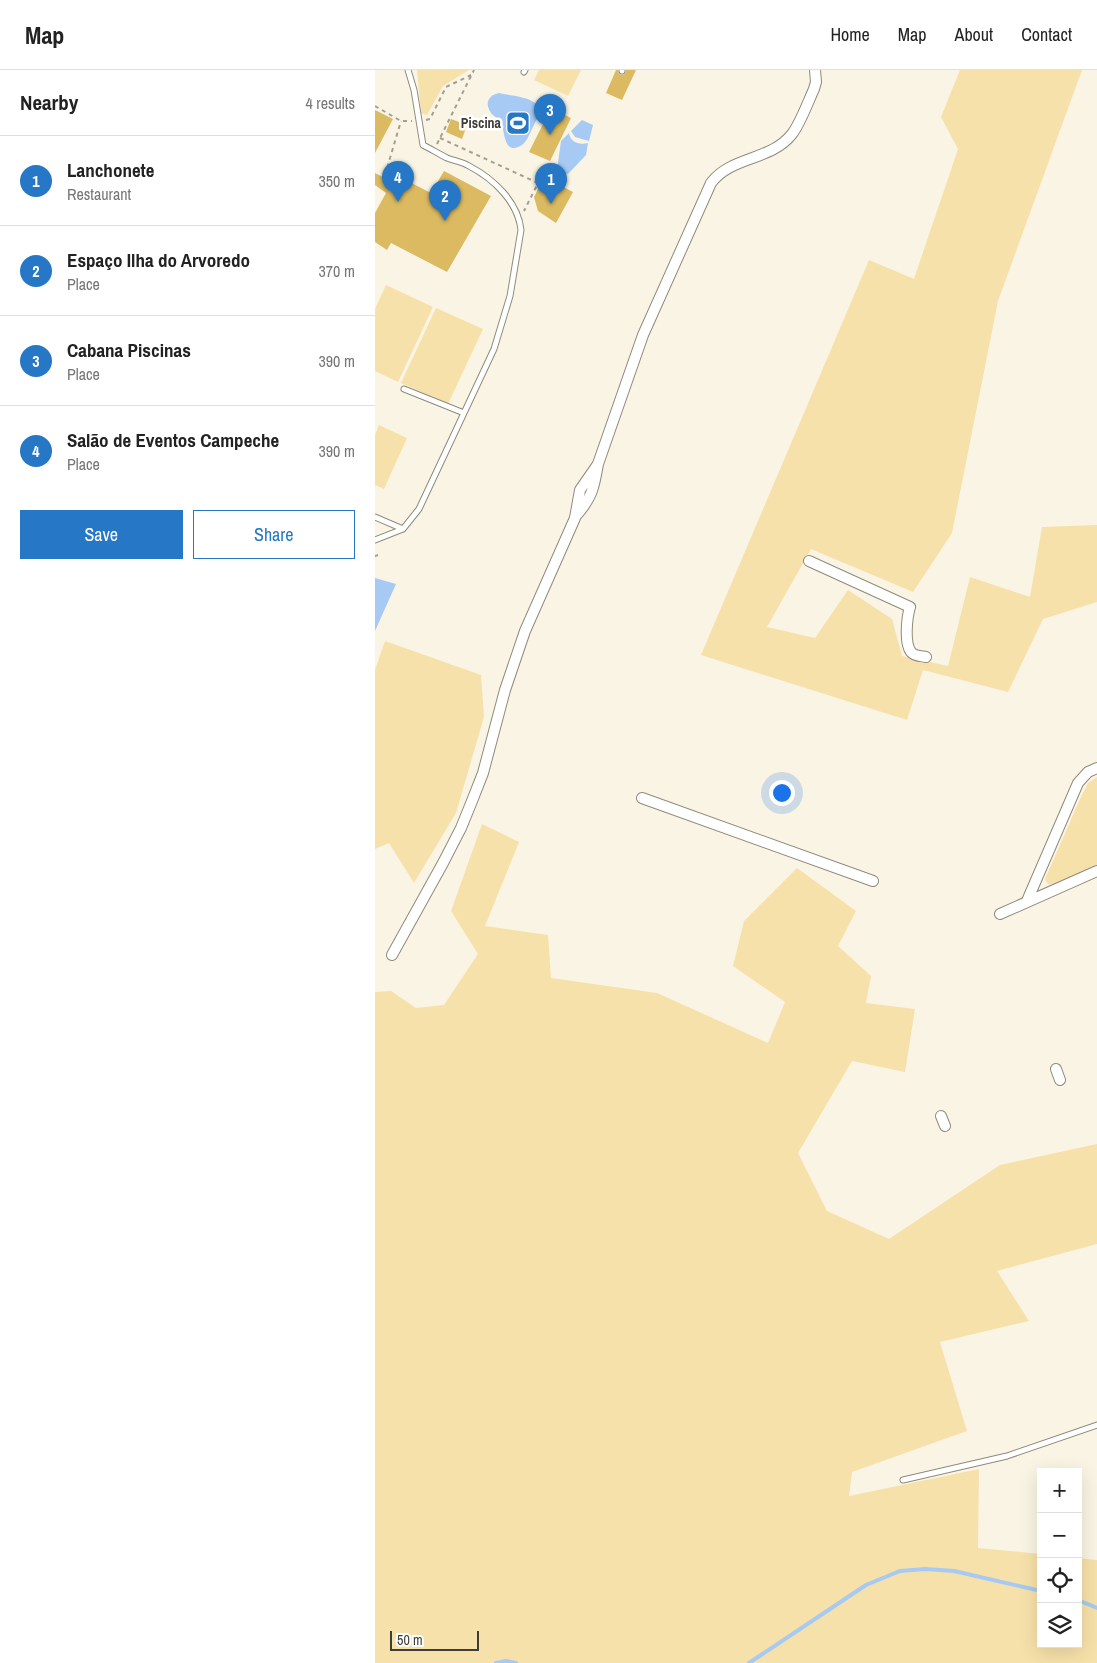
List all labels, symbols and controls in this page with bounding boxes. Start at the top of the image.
text: Map [25,19,64,51]
text: Home [830,22,870,47]
text: Map [898,22,927,47]
text: About [955,22,993,47]
text: Contact [1021,22,1072,47]
text: Nearby [20,88,78,117]
text: 4 results [305,92,355,114]
pin: 3 [534,94,566,135]
sports icon: Piscina [505,110,531,136]
place label: Piscina [461,114,502,132]
text: Lanchonete [67,157,154,183]
pin: 4 [382,161,414,202]
pin: 1 [535,163,567,204]
text: 1 [32,170,40,192]
text: 350 m [319,170,355,192]
pin: 2 [429,180,461,221]
text: Restaurant [67,183,131,205]
text: Espaço Ilha do Arvoredo [67,247,250,273]
text: 2 [32,260,40,282]
text: 370 m [319,260,355,282]
text: Place [67,273,100,295]
text: Cabana Piscinas [67,337,191,363]
text: 3 [32,350,40,372]
text: 390 m [319,350,355,372]
text: Place [67,363,100,385]
text: Salão de Eventos Campeche [67,427,279,453]
text: 4 [32,440,40,462]
text: 390 m [319,440,355,462]
text: Place [67,453,100,475]
button: Save [20,510,183,559]
button: Share [193,510,355,559]
your location [769,780,795,806]
map controls [1037,1468,1082,1648]
button: + [1037,1468,1082,1513]
button: − [1037,1513,1082,1558]
button: locate [1037,1558,1082,1603]
button: layers [1037,1603,1082,1648]
scale bar [390,1628,479,1651]
text: 50 m [397,1631,423,1649]

